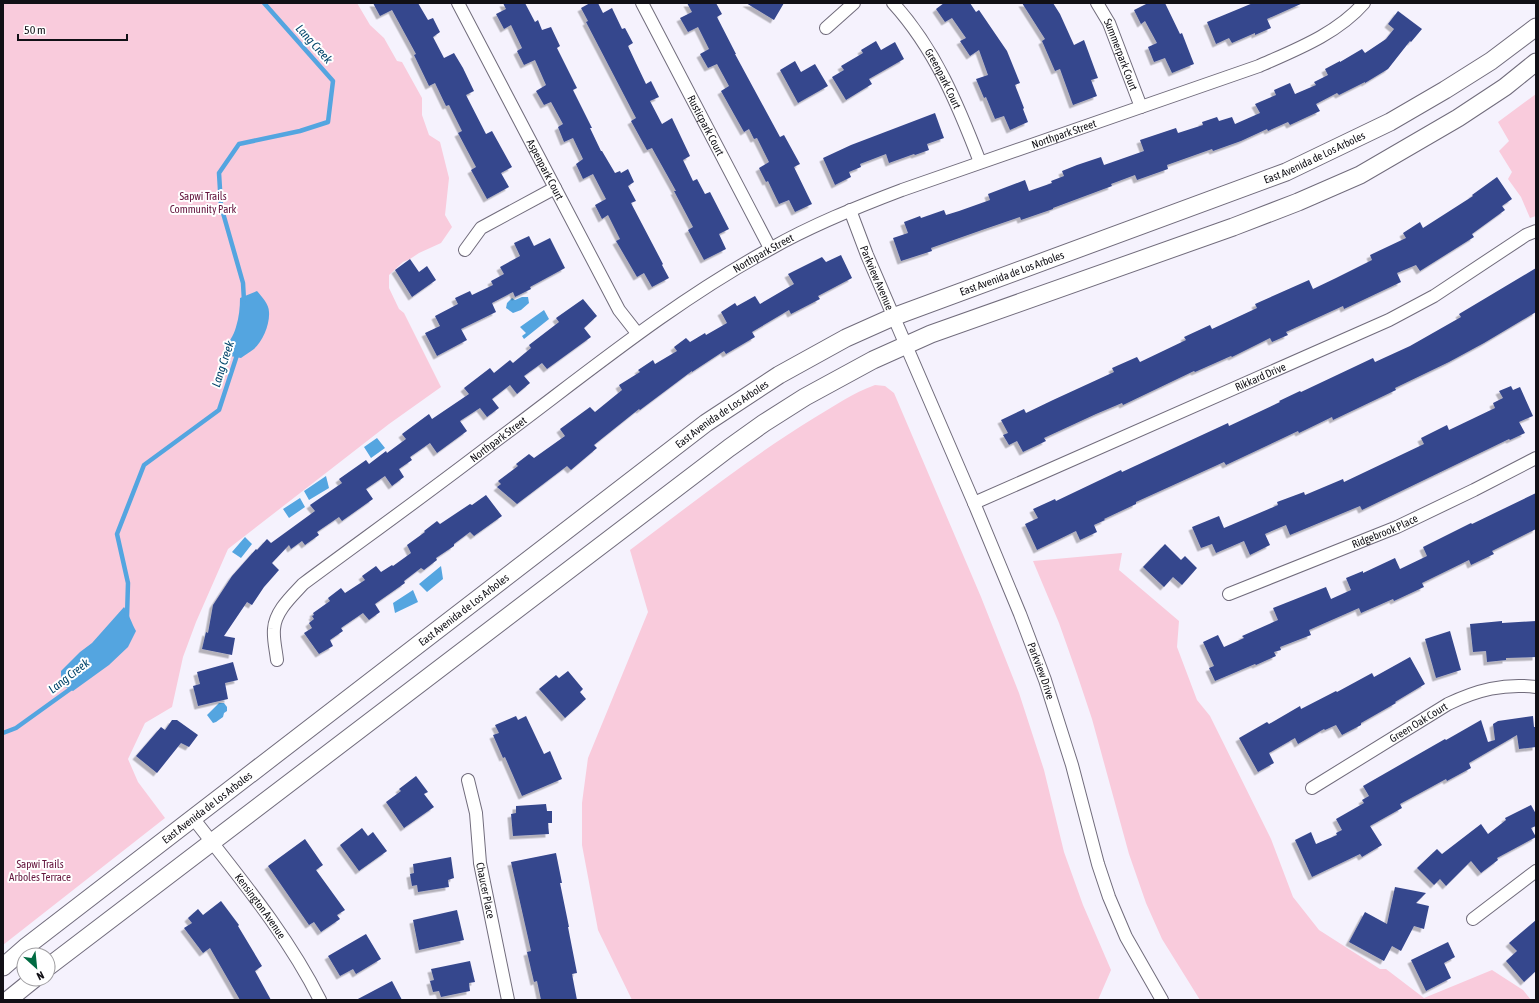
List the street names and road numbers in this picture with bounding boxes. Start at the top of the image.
street label: Summerpark Court [1102,16,1140,92]
street label: Greenpark Court [923,46,964,110]
street label: Rusticpark Court [685,93,727,157]
street label: Northpark Street [1030,117,1098,151]
street label: East Avenida de Los Arboles [1262,129,1367,186]
street label: Aspenpark Court [525,137,566,202]
street label: Northpark Street [731,231,795,275]
street label: Parkview Avenue [858,244,896,312]
street label: East Avenida de Los Arboles [958,248,1066,298]
street label: Rikkard Drive [1233,360,1288,393]
street label: East Avenida de Los Arboles [673,378,771,450]
street label: Northpark Street [468,414,529,464]
street label: Ridgebrook Place [1350,512,1420,550]
street label: East Avenida de Los Arboles [416,571,511,648]
street label: Parkview Drive [1025,641,1057,701]
street label: Green Oak Court [1387,700,1449,745]
street label: East Avenida de Los Arboles [160,769,254,846]
street label: Chaucer Place [474,861,497,919]
street label: Kensington Avenue [233,871,288,941]

